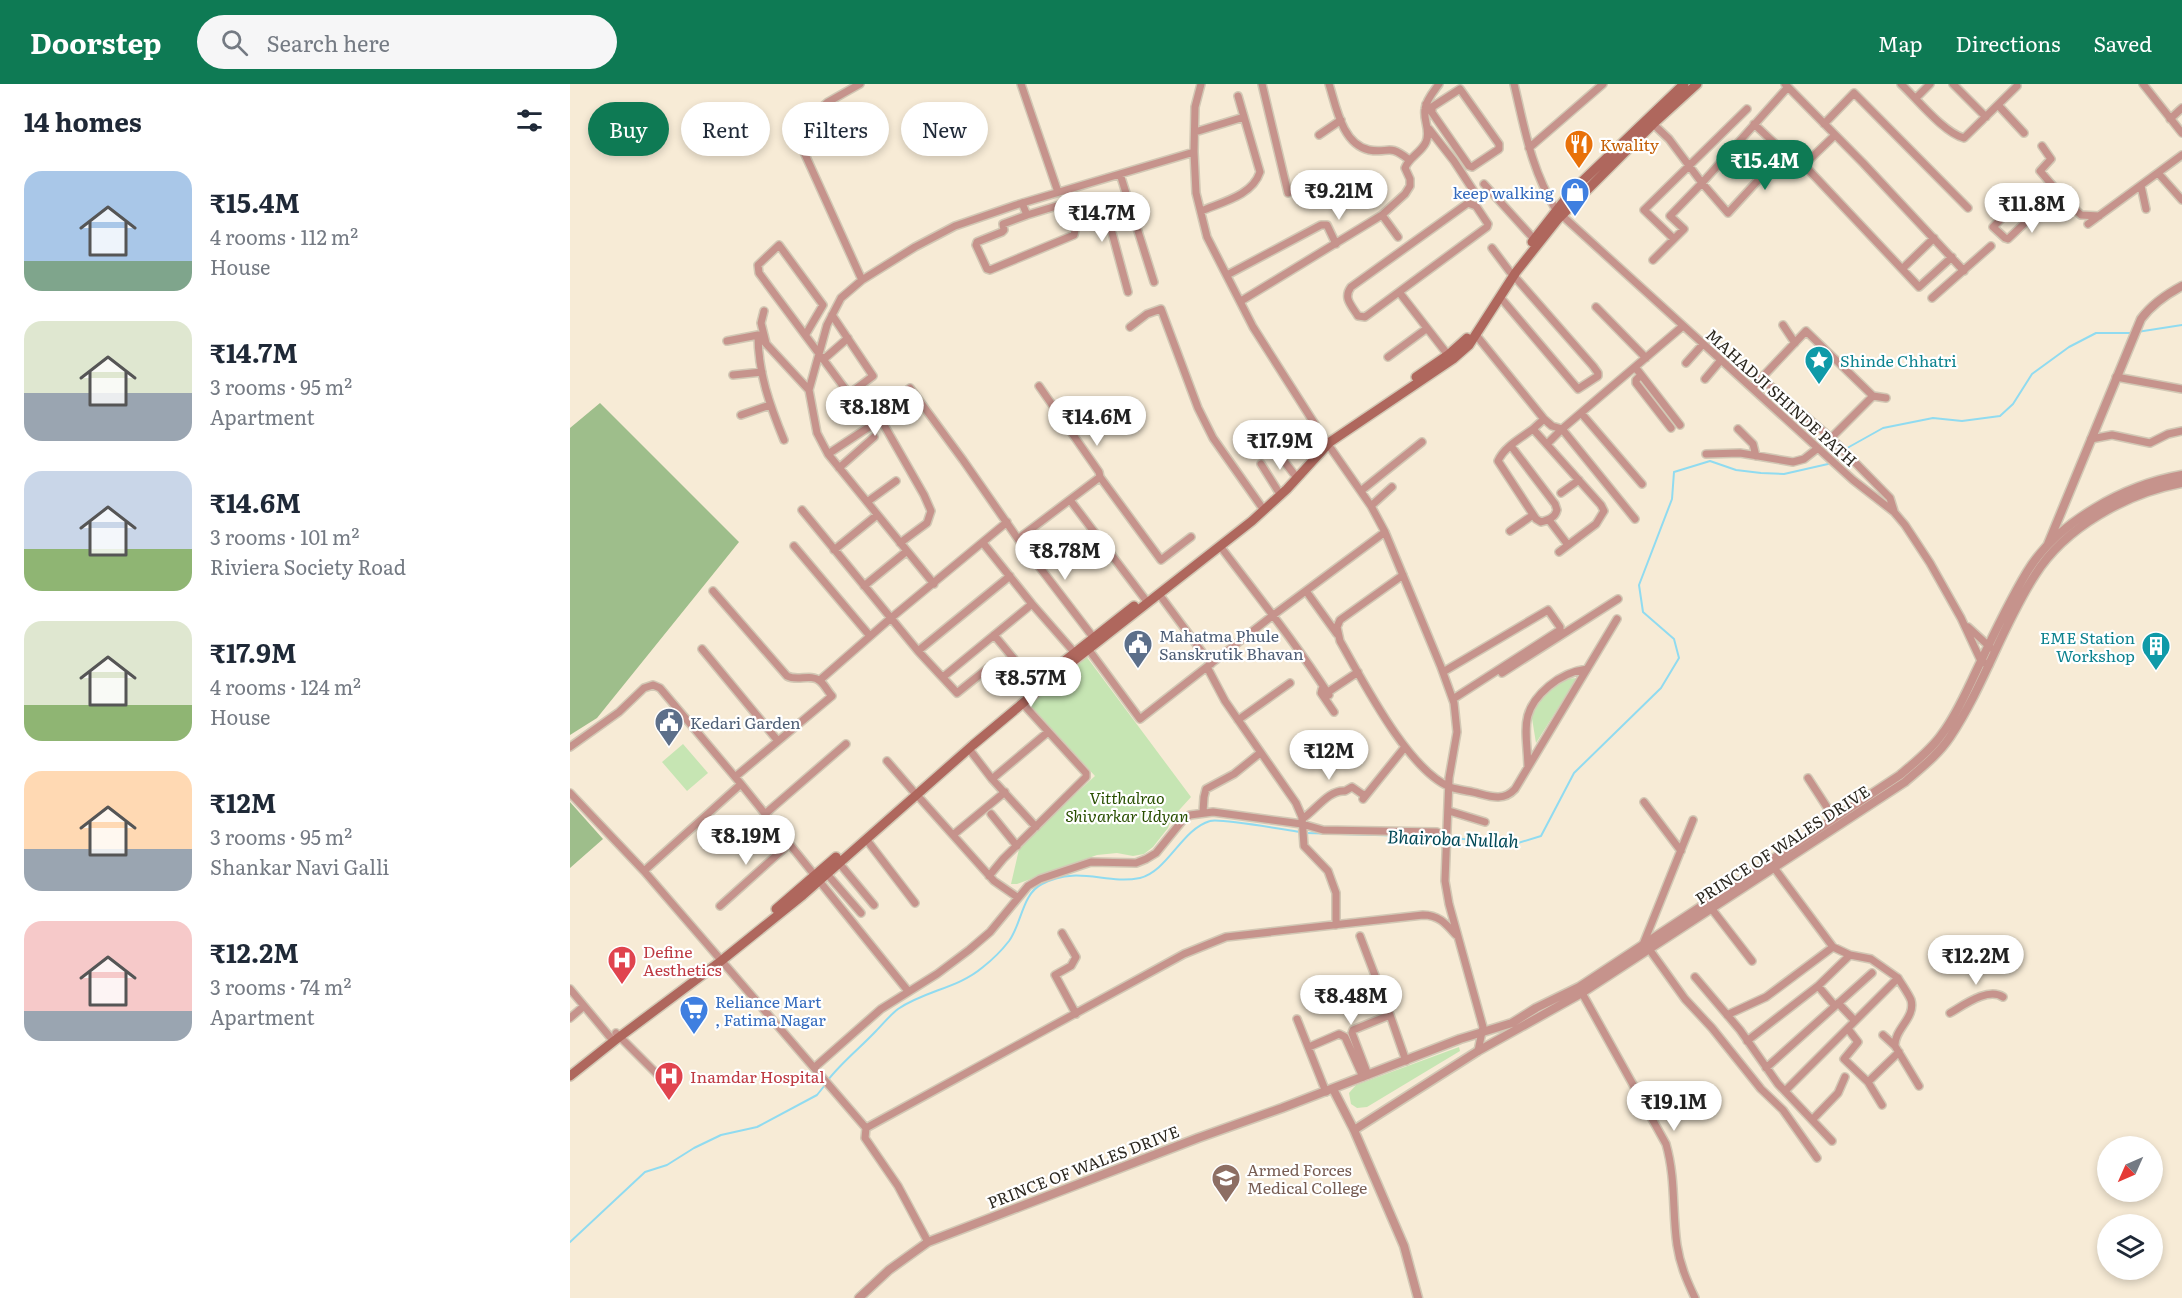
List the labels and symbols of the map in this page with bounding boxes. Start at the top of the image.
restaurant icon: Kwality [1563,128,1595,170]
place label: Kwality [1600,132,1660,156]
pin: ₹15.4M [1716,140,1814,191]
pin: ₹9.21M [1290,170,1388,221]
shop icon: keep walking [1559,176,1591,218]
place label: keep walking [1453,180,1554,204]
pin: ₹11.8M [1983,183,2081,234]
pin: ₹14.7M [1053,192,1151,243]
street label: MAHADJI SHINDE PATH [1701,322,1863,472]
place icon: Shinde Chhatri [1803,344,1835,386]
place label: Shinde Chhatri [1840,348,1957,372]
pin: ₹8.18M [826,386,924,437]
pin: ₹14.6M [1048,396,1146,447]
pin: ₹17.9M [1231,420,1329,471]
pin: ₹8.78M [1016,530,1114,581]
place label: Mahatma Phule Sanskrutik Bhavan [1159,623,1304,665]
place label: EME Station Workshop [2040,625,2135,667]
public building icon: Mahatma Phule Sanskrutik Bhavan [1122,628,1154,670]
building icon: EME Station Workshop [2140,630,2172,672]
pin: ₹8.57M [982,657,1080,708]
public building icon: Kedari Garden [653,706,685,748]
place label: Kedari Garden [690,710,801,734]
pin: ₹12M [1293,730,1365,781]
street label: PRINCE OF WALES DRIVE [1690,778,1874,910]
park label: Vitthalrao Shivarkar Udyan [1065,785,1189,827]
pin: ₹8.19M [697,815,795,866]
water label: Bhairoba Nullah [1387,822,1520,854]
pin: ₹12.2M [1927,935,2025,986]
place label: Define Aesthetics [643,939,722,981]
hospital icon: Define Aesthetics [606,944,638,986]
pin: ₹8.48M [1302,975,1400,1026]
place label: Reliance Mart , Fatima Nagar [715,989,826,1031]
supermarket icon: Reliance Mart , Fatima Nagar [678,994,710,1036]
hospital icon: Inamdar Hospital [653,1060,685,1102]
place label: Inamdar Hospital [690,1064,825,1088]
pin: ₹19.1M [1625,1081,1723,1132]
street label: PRINCE OF WALES DRIVE [984,1118,1182,1214]
north arrow [2097,1136,2163,1202]
place label: Armed Forces Medical College [1247,1157,1367,1199]
school or university icon: Armed Forces Medical College [1210,1162,1242,1204]

